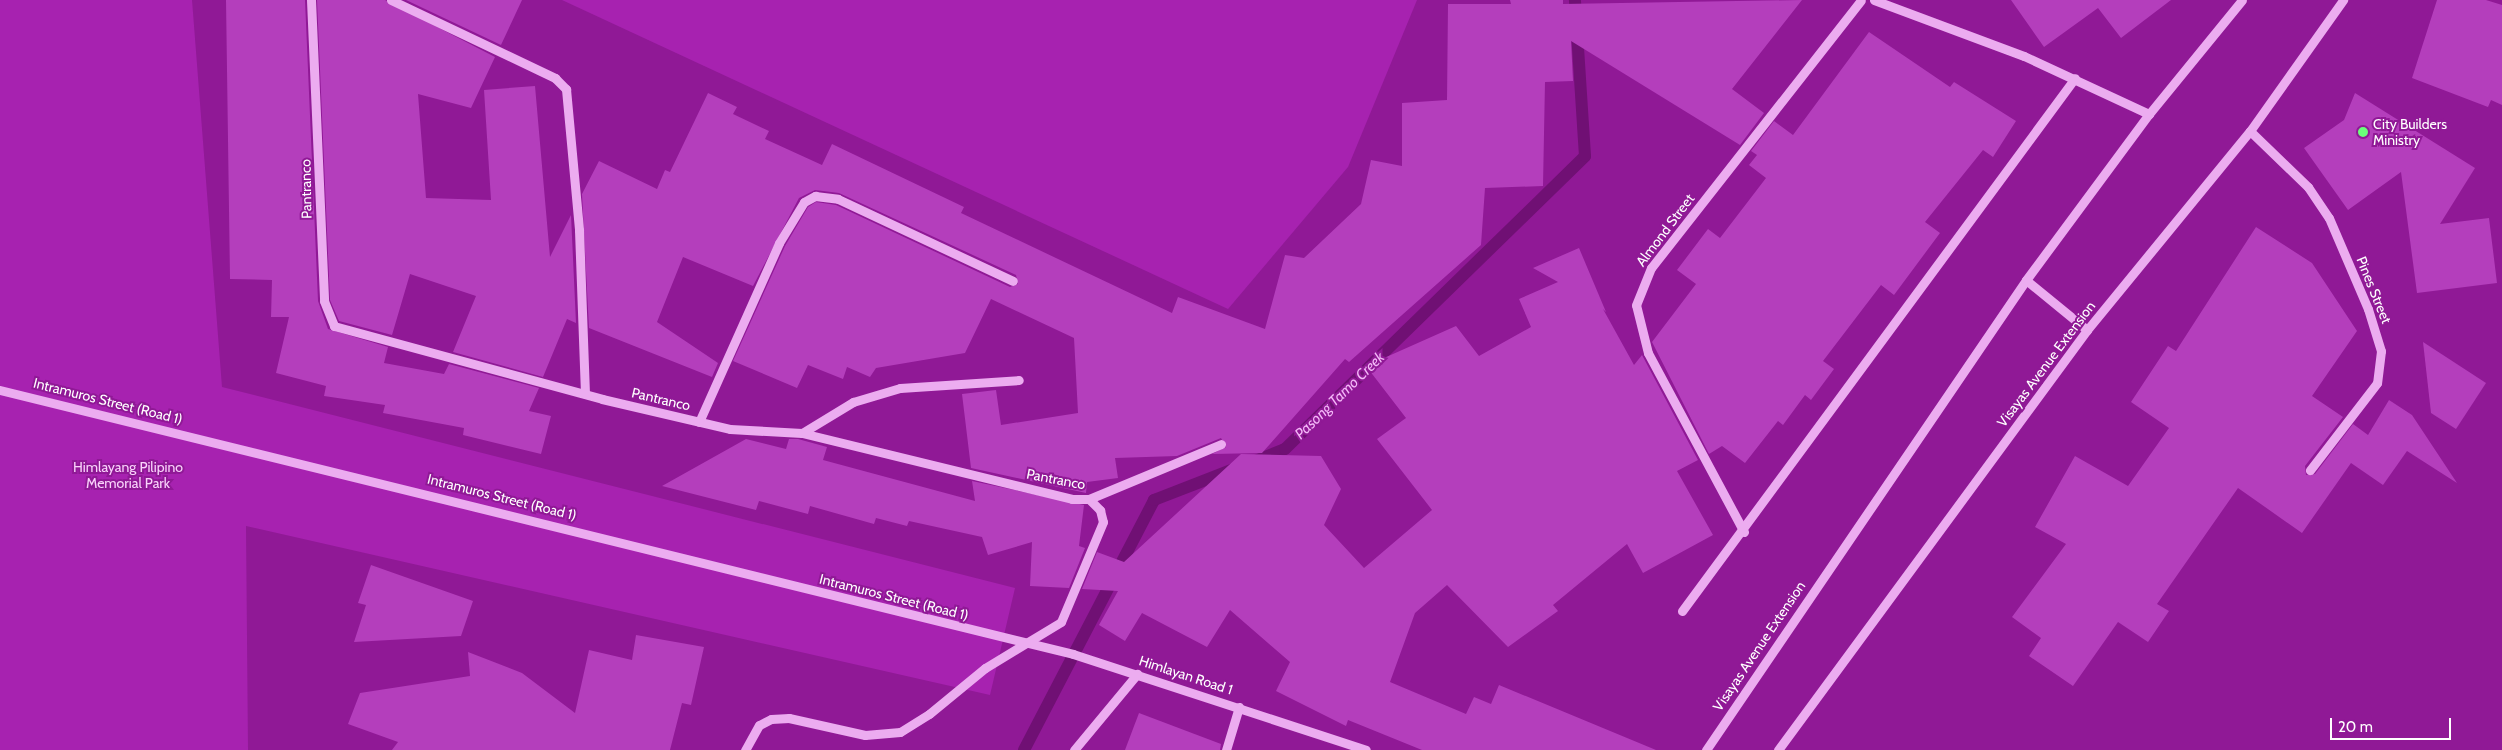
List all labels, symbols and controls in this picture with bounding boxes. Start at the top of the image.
place label: City Builders Ministry [2373,116,2447,148]
marker: City Builders Ministry [2357,126,2369,138]
street label: Pantranco [297,159,315,219]
street label: Almond Street [1632,190,1698,270]
street label: Pines Street [2353,254,2395,326]
street label: Visayas Avenue Extension [1993,298,2099,430]
water label: Pasong Tamo Creek [1291,349,1389,443]
street label: Intramuros Street (Road 1) [32,374,184,428]
street label: Pantranco [630,384,692,414]
park label: Himlayang Pilipino Memorial Park [73,459,183,492]
street label: Pantranco [1025,465,1087,493]
street label: Intramuros Street (Road 1) [426,470,578,524]
street label: Intramuros Street (Road 1) [818,570,970,624]
street label: Visayas Avenue Extension [1709,578,1809,714]
street label: Himlayan Road 1 [1137,652,1235,698]
scale bar [2332,708,2453,740]
text: 20 m [2338,718,2373,736]

